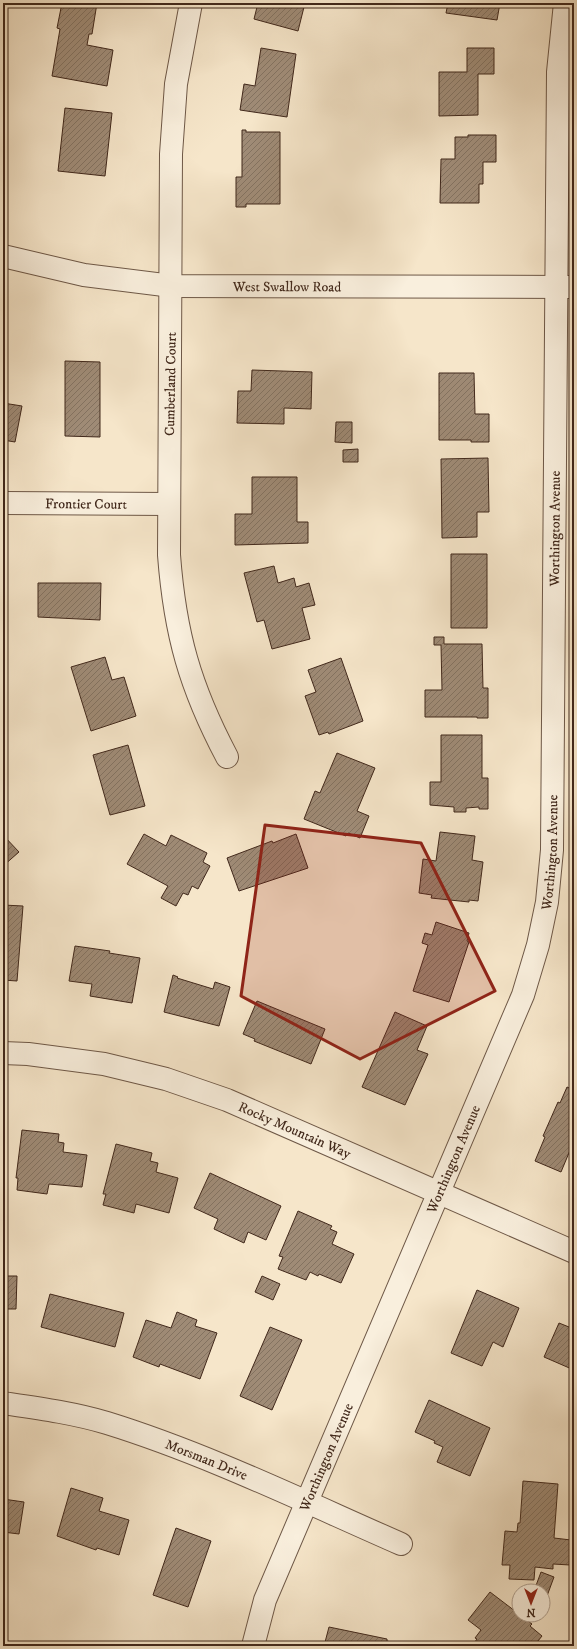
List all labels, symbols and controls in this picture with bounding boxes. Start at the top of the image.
street label: West Swallow Road [232,278,341,296]
street label: Cumberland Court [161,331,181,436]
street label: Worthington Avenue [546,470,565,588]
street label: Frontier Court [45,495,128,514]
street label: Worthington Avenue [537,794,562,913]
street label: Rocky Mountain Way [235,1098,354,1163]
street label: Worthington Avenue [423,1102,485,1217]
street label: Worthington Avenue [296,1400,358,1515]
street label: Morsman Drive [162,1436,250,1485]
north arrow [511,1583,551,1623]
text: N [526,1605,536,1619]

